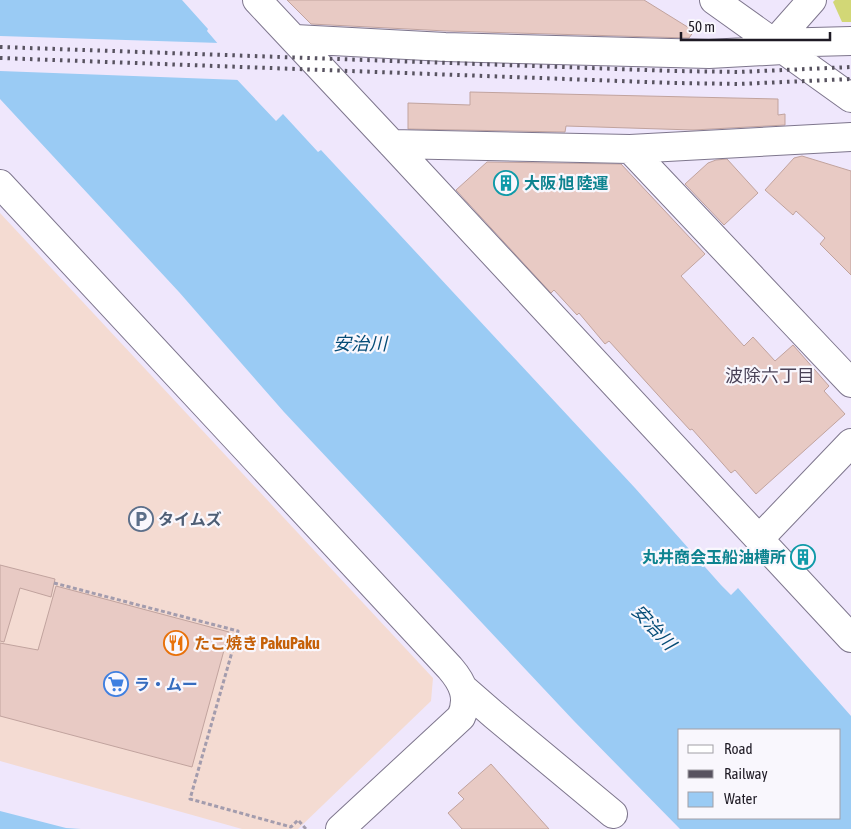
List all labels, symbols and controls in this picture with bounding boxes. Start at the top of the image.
scale bar [681,10,830,42]
text: 50 m [688,18,715,35]
building icon: 大阪 旭 陸運 [493,170,519,196]
place label: 大阪 旭 陸運 [524,174,608,192]
water label: 安治川 [333,333,389,354]
district label: 波除六丁目 [725,365,815,386]
parking icon: タイムズ [128,506,154,532]
place label: タイムズ [158,510,222,528]
building icon: 丸井商会玉船油槽所 [790,544,816,570]
place label: 丸井商会玉船油槽所 [642,548,786,566]
water label: 安治川 [628,600,681,655]
restaurant icon: たこ焼き PakuPaku [163,630,189,656]
place label: たこ焼き PakuPaku [194,634,320,652]
supermarket icon: ラ・ムー [103,671,129,697]
place label: ラ・ムー [134,675,198,693]
legend [678,729,841,819]
text: Road [724,740,753,757]
text: Railway [724,765,768,782]
text: Water [724,790,757,807]

